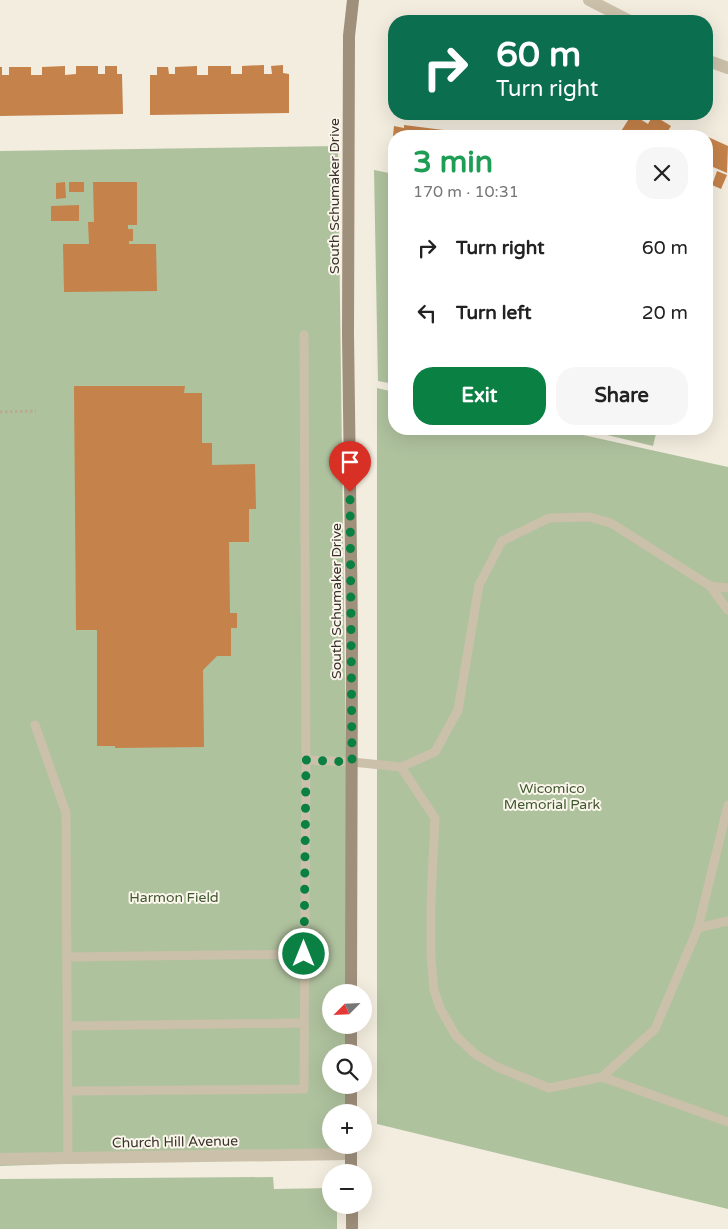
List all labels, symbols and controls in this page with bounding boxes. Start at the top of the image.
text: 60 m [496,34,581,76]
icon: right [413,35,478,100]
text: Turn right [496,76,598,102]
street label: South Schumaker Drive [326,118,343,274]
text: 3 min [413,144,493,181]
button: close [636,147,688,199]
text: 170 m · 10:31 [413,182,519,202]
icon: right [413,234,441,262]
text: Turn right [456,237,544,259]
text: 60 m [642,237,688,259]
icon: left [413,299,441,327]
text: Turn left [456,302,532,324]
text: 20 m [642,302,688,324]
button: Exit [413,367,546,425]
button: Share [556,367,688,425]
pin [329,441,371,492]
icon: arrive [336,448,364,476]
street label: South Schumaker Drive [328,523,345,679]
park label: Wicomico Memorial Park [504,780,601,813]
park label: Harmon Field [129,889,219,906]
position arrow [277,927,329,979]
north arrow [322,984,372,1034]
map controls [322,984,372,1214]
button: search [322,1044,372,1094]
button: + [322,1104,372,1154]
street label: Church Hill Avenue [112,1132,238,1152]
button: − [322,1164,372,1214]

